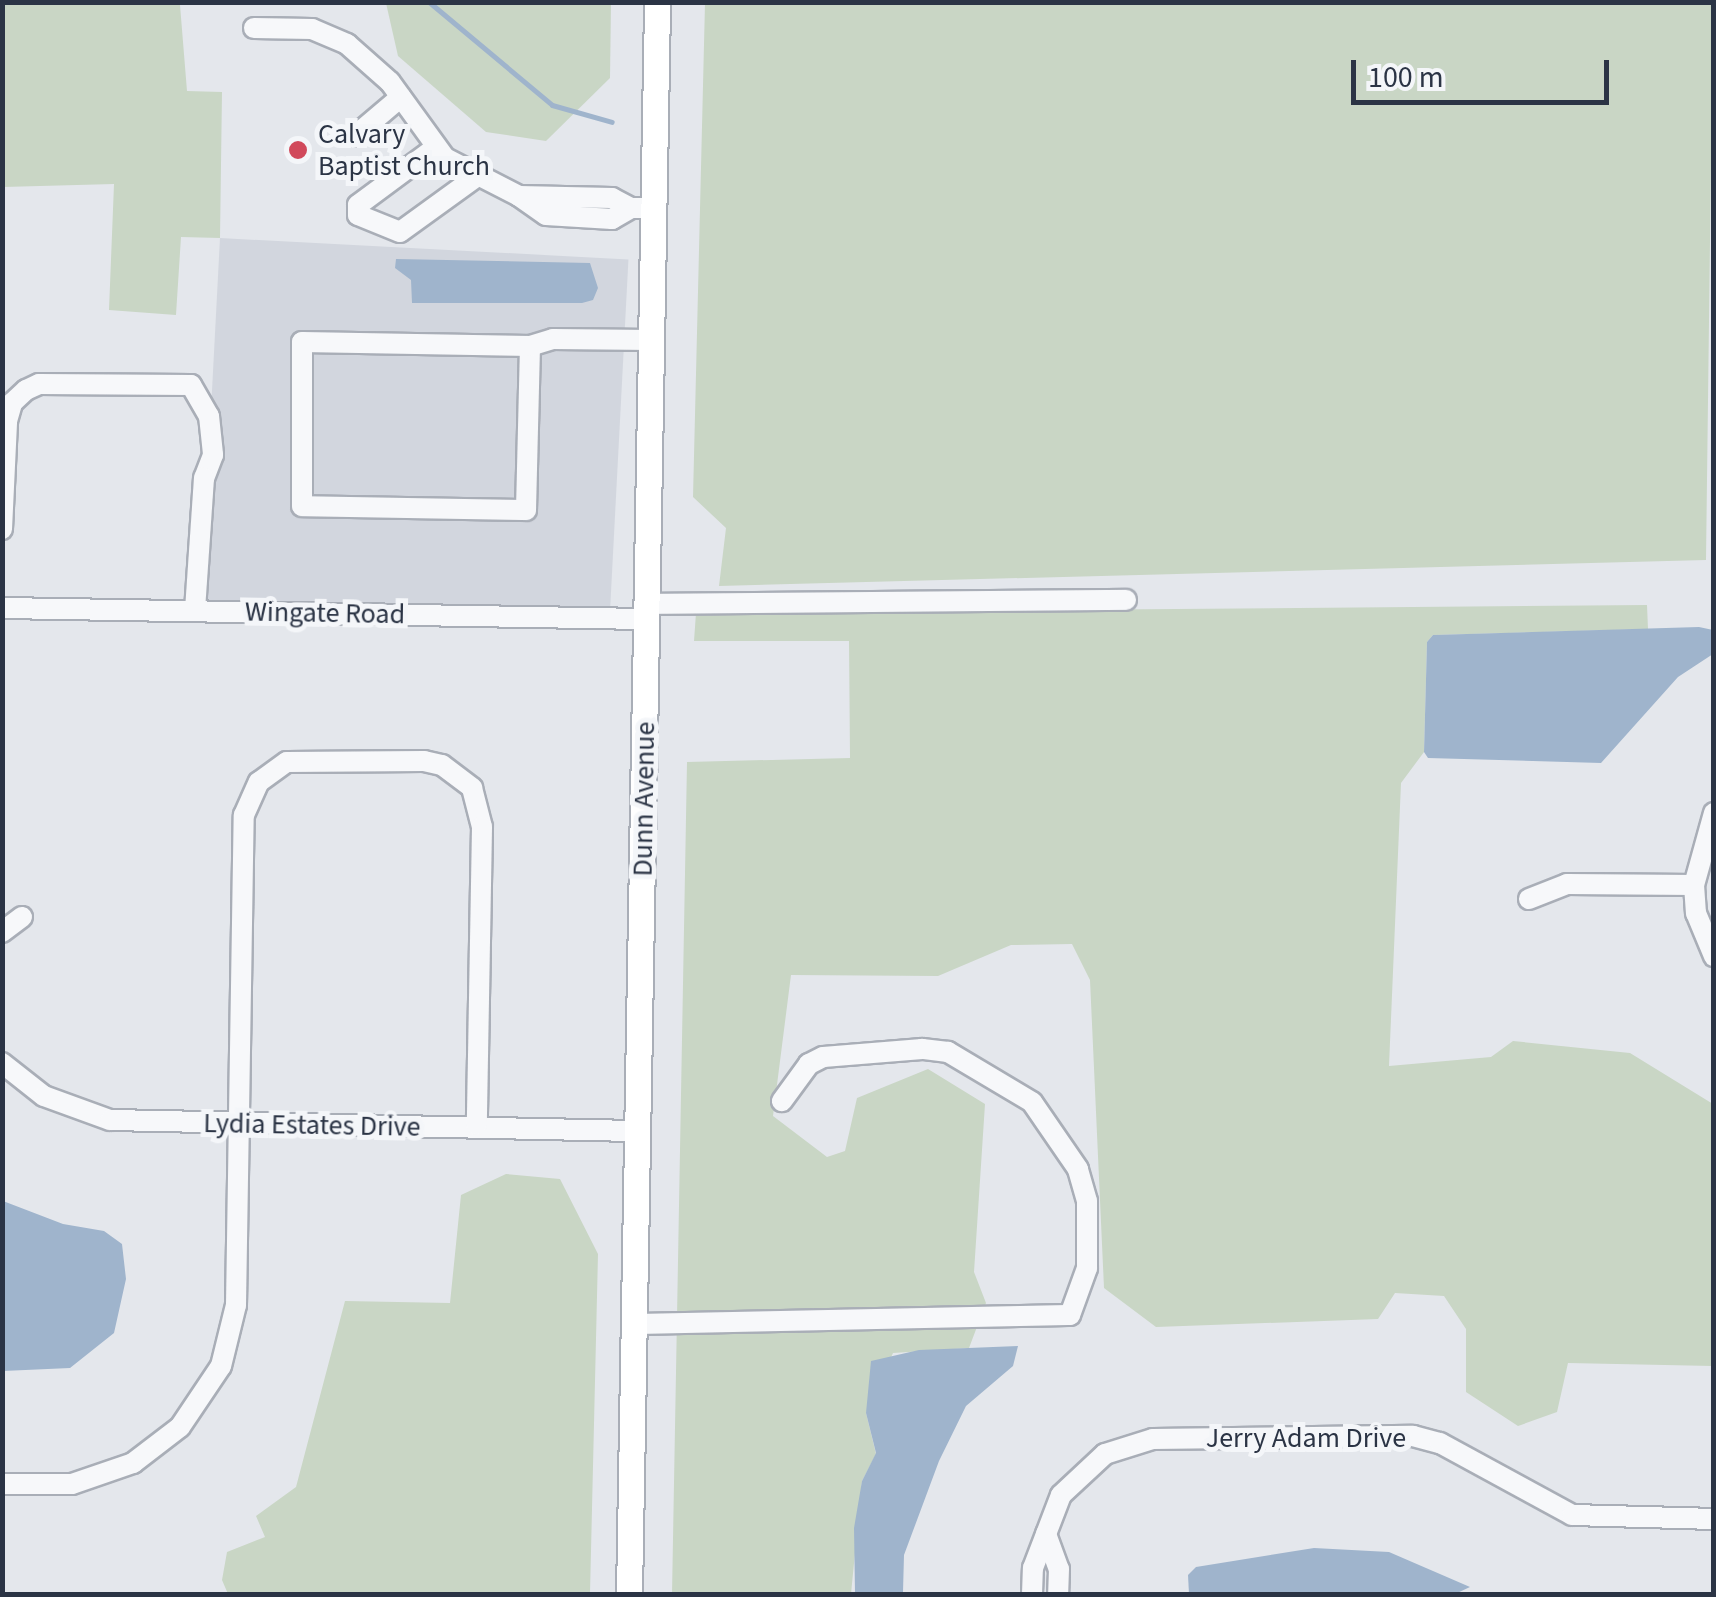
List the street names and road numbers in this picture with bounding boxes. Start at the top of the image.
street label: Wingate Road [245,595,405,631]
street label: Dunn Avenue [626,721,662,877]
street label: Lydia Estates Drive [203,1106,421,1144]
street label: Jerry Adam Drive [1206,1421,1406,1455]

